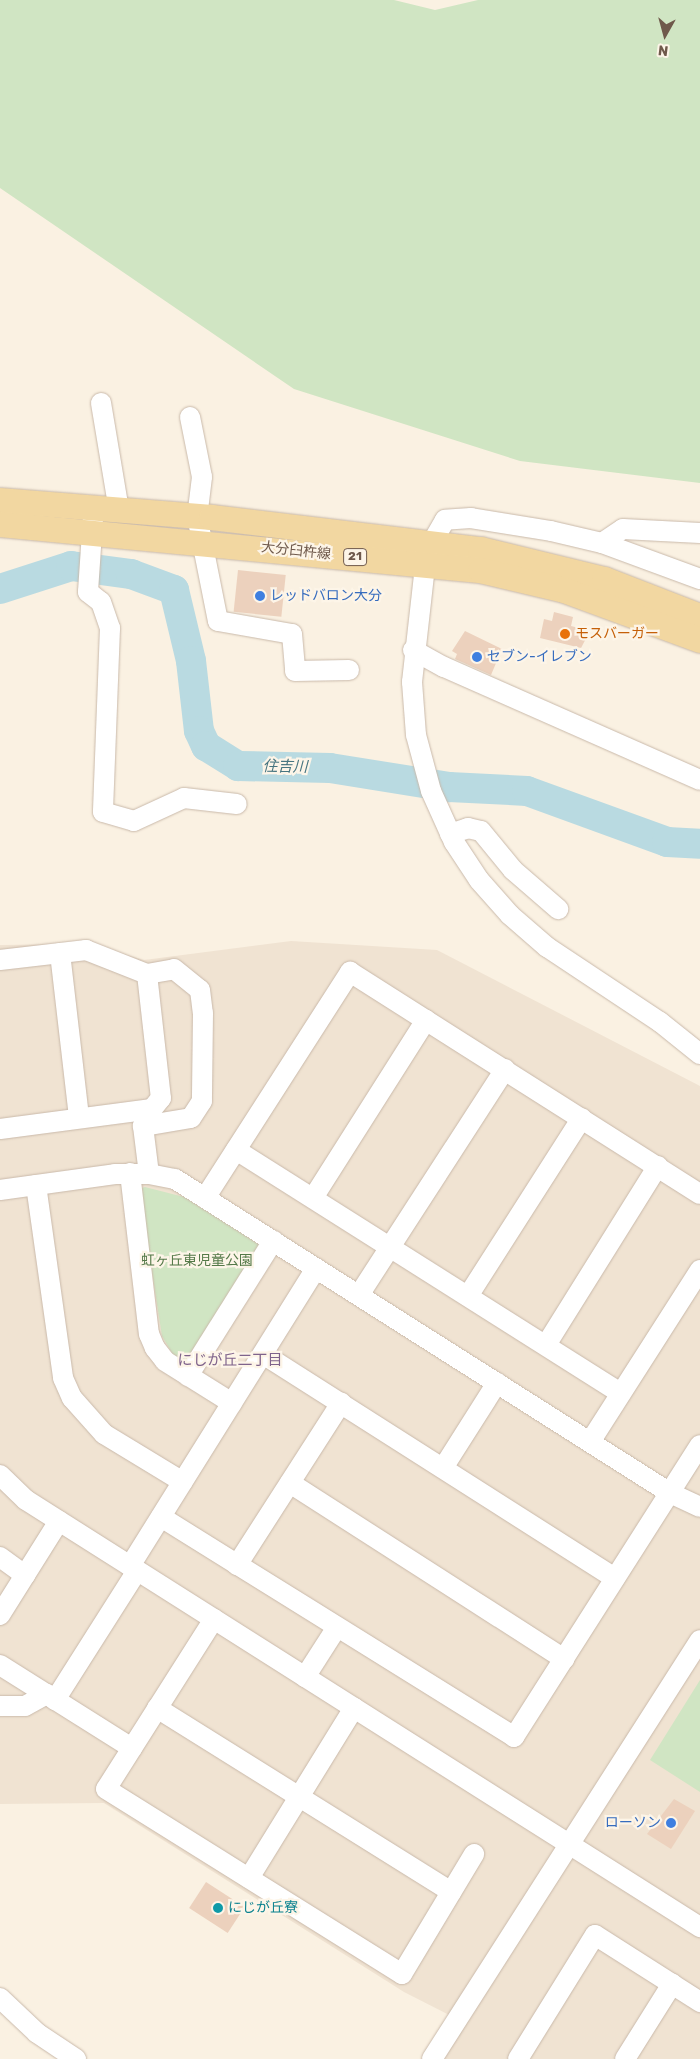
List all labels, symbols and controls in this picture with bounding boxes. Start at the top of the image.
north arrow [640,10,690,60]
text: N [657,41,669,59]
street label: 大分臼杵線 [260,539,332,563]
road number: 21 [342,548,368,566]
place label: レッドバロン大分 [270,588,382,604]
marker: レッドバロン大分 [254,590,266,602]
place label: モスバーガー [575,626,659,642]
marker: モスバーガー [559,628,571,640]
place label: セブン-イレブン [487,649,592,665]
marker: セブン-イレブン [471,651,483,663]
water label: 住吉川 [262,758,308,776]
park label: 虹ヶ丘東児童公園 [141,1253,253,1269]
district label: にじが丘二丁目 [178,1352,282,1370]
place label: ローソン [605,1815,661,1831]
marker: ローソン [665,1817,677,1829]
place label: にじが丘寮 [228,1900,298,1916]
marker: にじが丘寮 [212,1902,224,1914]

